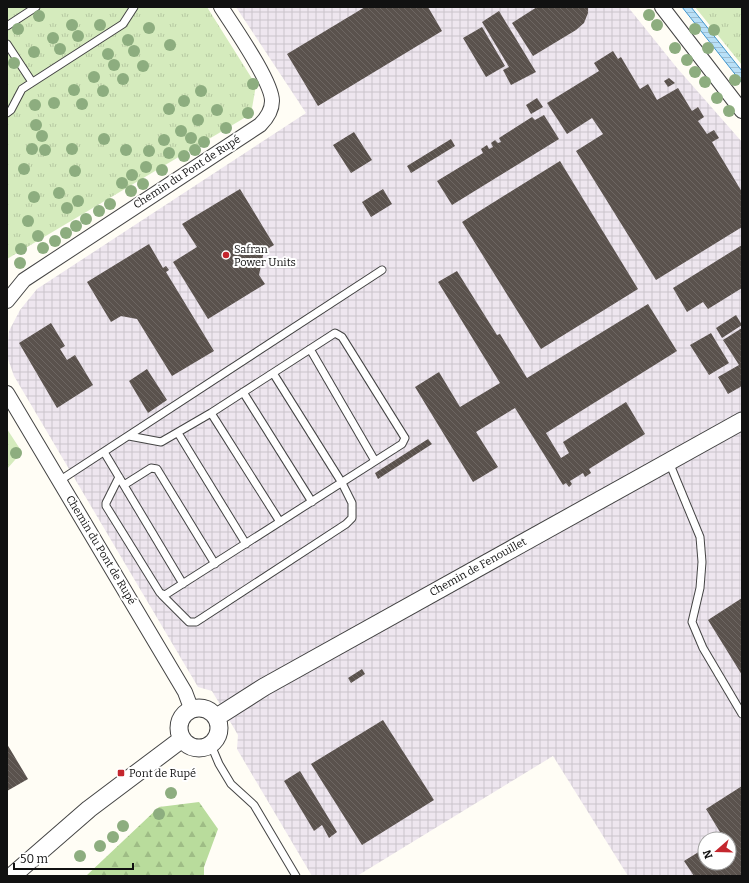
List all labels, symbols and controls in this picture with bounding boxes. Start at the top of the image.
street label: Chemin du Pont de Rupé [131,132,243,212]
place label: Safran Power Units [234,243,296,269]
marker: Safran Power Units [221,250,231,260]
street label: Chemin du Pont de Rupé [63,493,139,607]
street label: Chemin de Fenouillet [427,535,529,599]
place label: Pont de Rupé [129,767,196,780]
marker: Pont de Rupé [116,768,126,778]
north arrow [697,831,737,871]
scale bar [14,845,133,871]
text: N [700,848,716,860]
text: 50 m [20,852,49,866]

